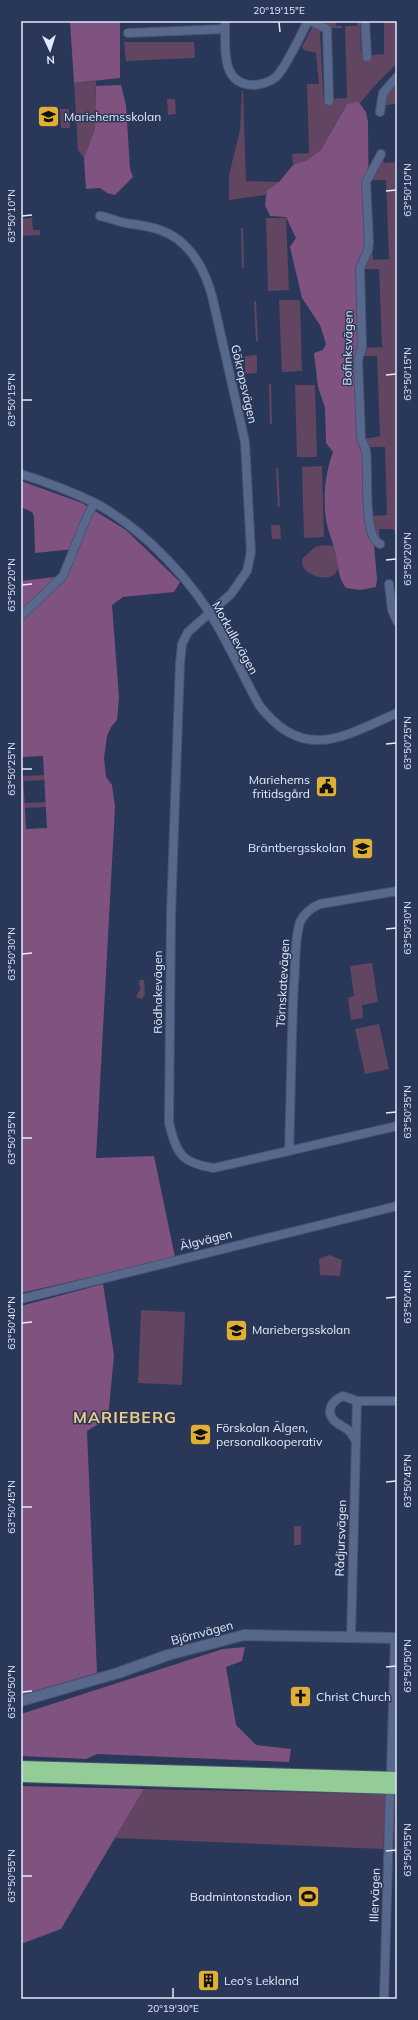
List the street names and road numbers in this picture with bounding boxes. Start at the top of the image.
street label: Bofinksvägen [339,310,356,386]
street label: Gökropsvägen [228,343,261,425]
street label: Morkullevägen [209,599,262,677]
street label: Törnskatevägen [273,938,292,1028]
street label: Rödhakevägen [150,950,165,1034]
street label: Älgvägen [178,1226,234,1253]
street label: Rådjursvägen [332,1499,349,1577]
street label: Björnvägen [169,1617,235,1648]
street label: Illervägen [366,1868,383,1922]

